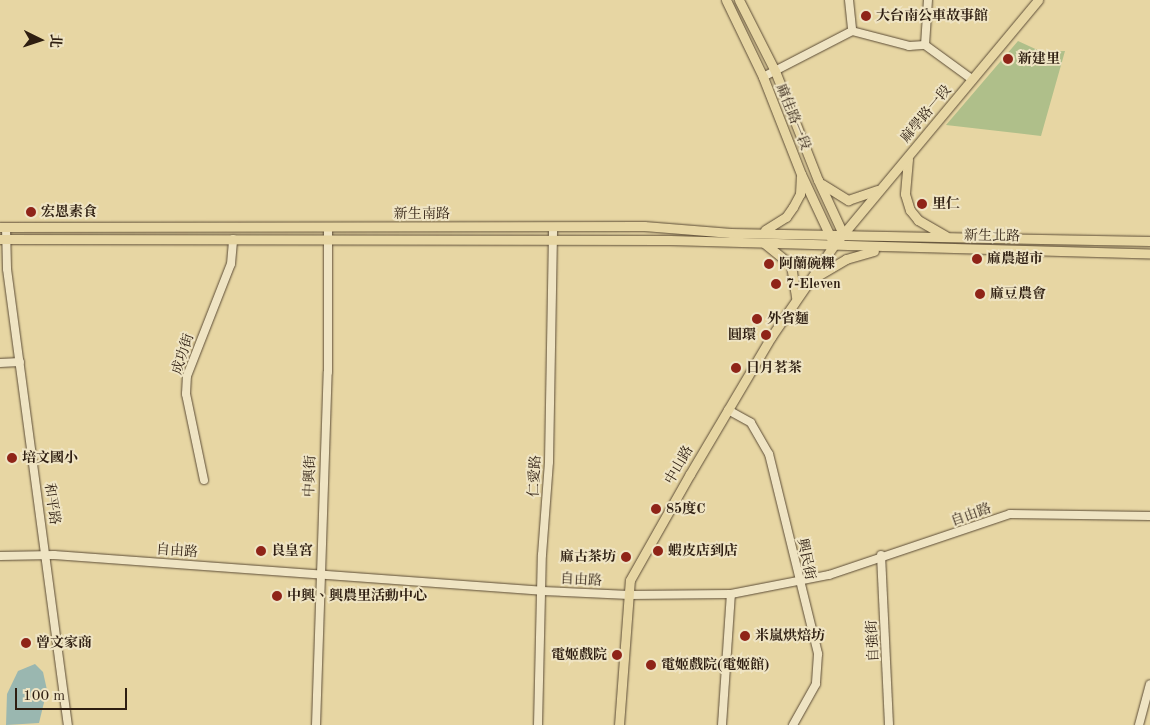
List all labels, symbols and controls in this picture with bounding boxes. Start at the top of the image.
place label: 大台南公車故事館 [876,8,988,24]
marker: 大台南公車故事館 [860,10,872,22]
north arrow [15,15,65,65]
text: 北 [47,34,62,49]
place label: 新建里 [1018,51,1060,67]
marker: 新建里 [1002,53,1014,65]
street label: 麻佳路一段 [772,81,814,153]
street label: 麻學路一段 [897,82,955,146]
place label: 里仁 [932,196,960,212]
marker: 里仁 [916,198,928,210]
place label: 宏恩素食 [41,204,97,220]
marker: 宏恩素食 [25,206,37,218]
street label: 新生南路 [394,206,450,222]
street label: 新生北路 [964,227,1020,245]
place label: 麻農超市 [987,251,1043,267]
marker: 麻農超市 [971,253,983,265]
place label: 阿蘭碗粿 [779,256,835,272]
marker: 阿蘭碗粿 [763,258,775,270]
place label: 7-Eleven [786,276,841,292]
marker: 7-Eleven [770,278,782,290]
place label: 麻豆農會 [990,286,1046,302]
marker: 麻豆農會 [974,288,986,300]
place label: 外省麵 [767,311,809,327]
marker: 外省麵 [751,313,763,325]
place label: 圓環 [728,327,756,343]
marker: 圓環 [760,329,772,341]
street label: 成功街 [169,331,197,377]
place label: 日月茗茶 [746,360,802,376]
marker: 日月茗茶 [730,362,742,374]
street label: 中山路 [661,443,697,487]
place label: 培文國小 [22,450,78,466]
marker: 培文國小 [6,452,18,464]
street label: 中興街 [301,455,319,497]
street label: 仁愛路 [526,455,544,497]
street label: 和平路 [41,482,63,526]
street label: 自由路 [948,500,994,530]
place label: 85度C [666,501,705,517]
marker: 85度C [650,503,662,515]
street label: 興民街 [793,537,819,581]
street label: 自由路 [155,541,199,561]
place label: 良皇宮 [271,543,313,559]
place label: 蝦皮店到店 [668,543,738,559]
marker: 良皇宮 [255,545,267,557]
marker: 蝦皮店到店 [652,545,664,557]
place label: 麻古茶坊 [560,549,616,565]
marker: 麻古茶坊 [620,551,632,563]
street label: 自由路 [560,571,602,589]
place label: 中興、興農里活動中心 [287,588,427,604]
marker: 中興、興農里活動中心 [271,590,283,602]
street label: 自強街 [864,620,882,662]
place label: 米嵐烘焙坊 [755,628,825,644]
marker: 米嵐烘焙坊 [739,630,751,642]
place label: 曾文家商 [36,635,92,651]
marker: 曾文家商 [20,637,32,649]
place label: 電姬戲院 [551,647,607,663]
marker: 電姬戲院 [611,649,623,661]
place label: 電姬戲院(電姬館) [661,657,769,673]
marker: 電姬戲院(電姬館) [645,659,657,671]
scale bar [18,678,130,710]
text: 100 m [23,689,65,704]

